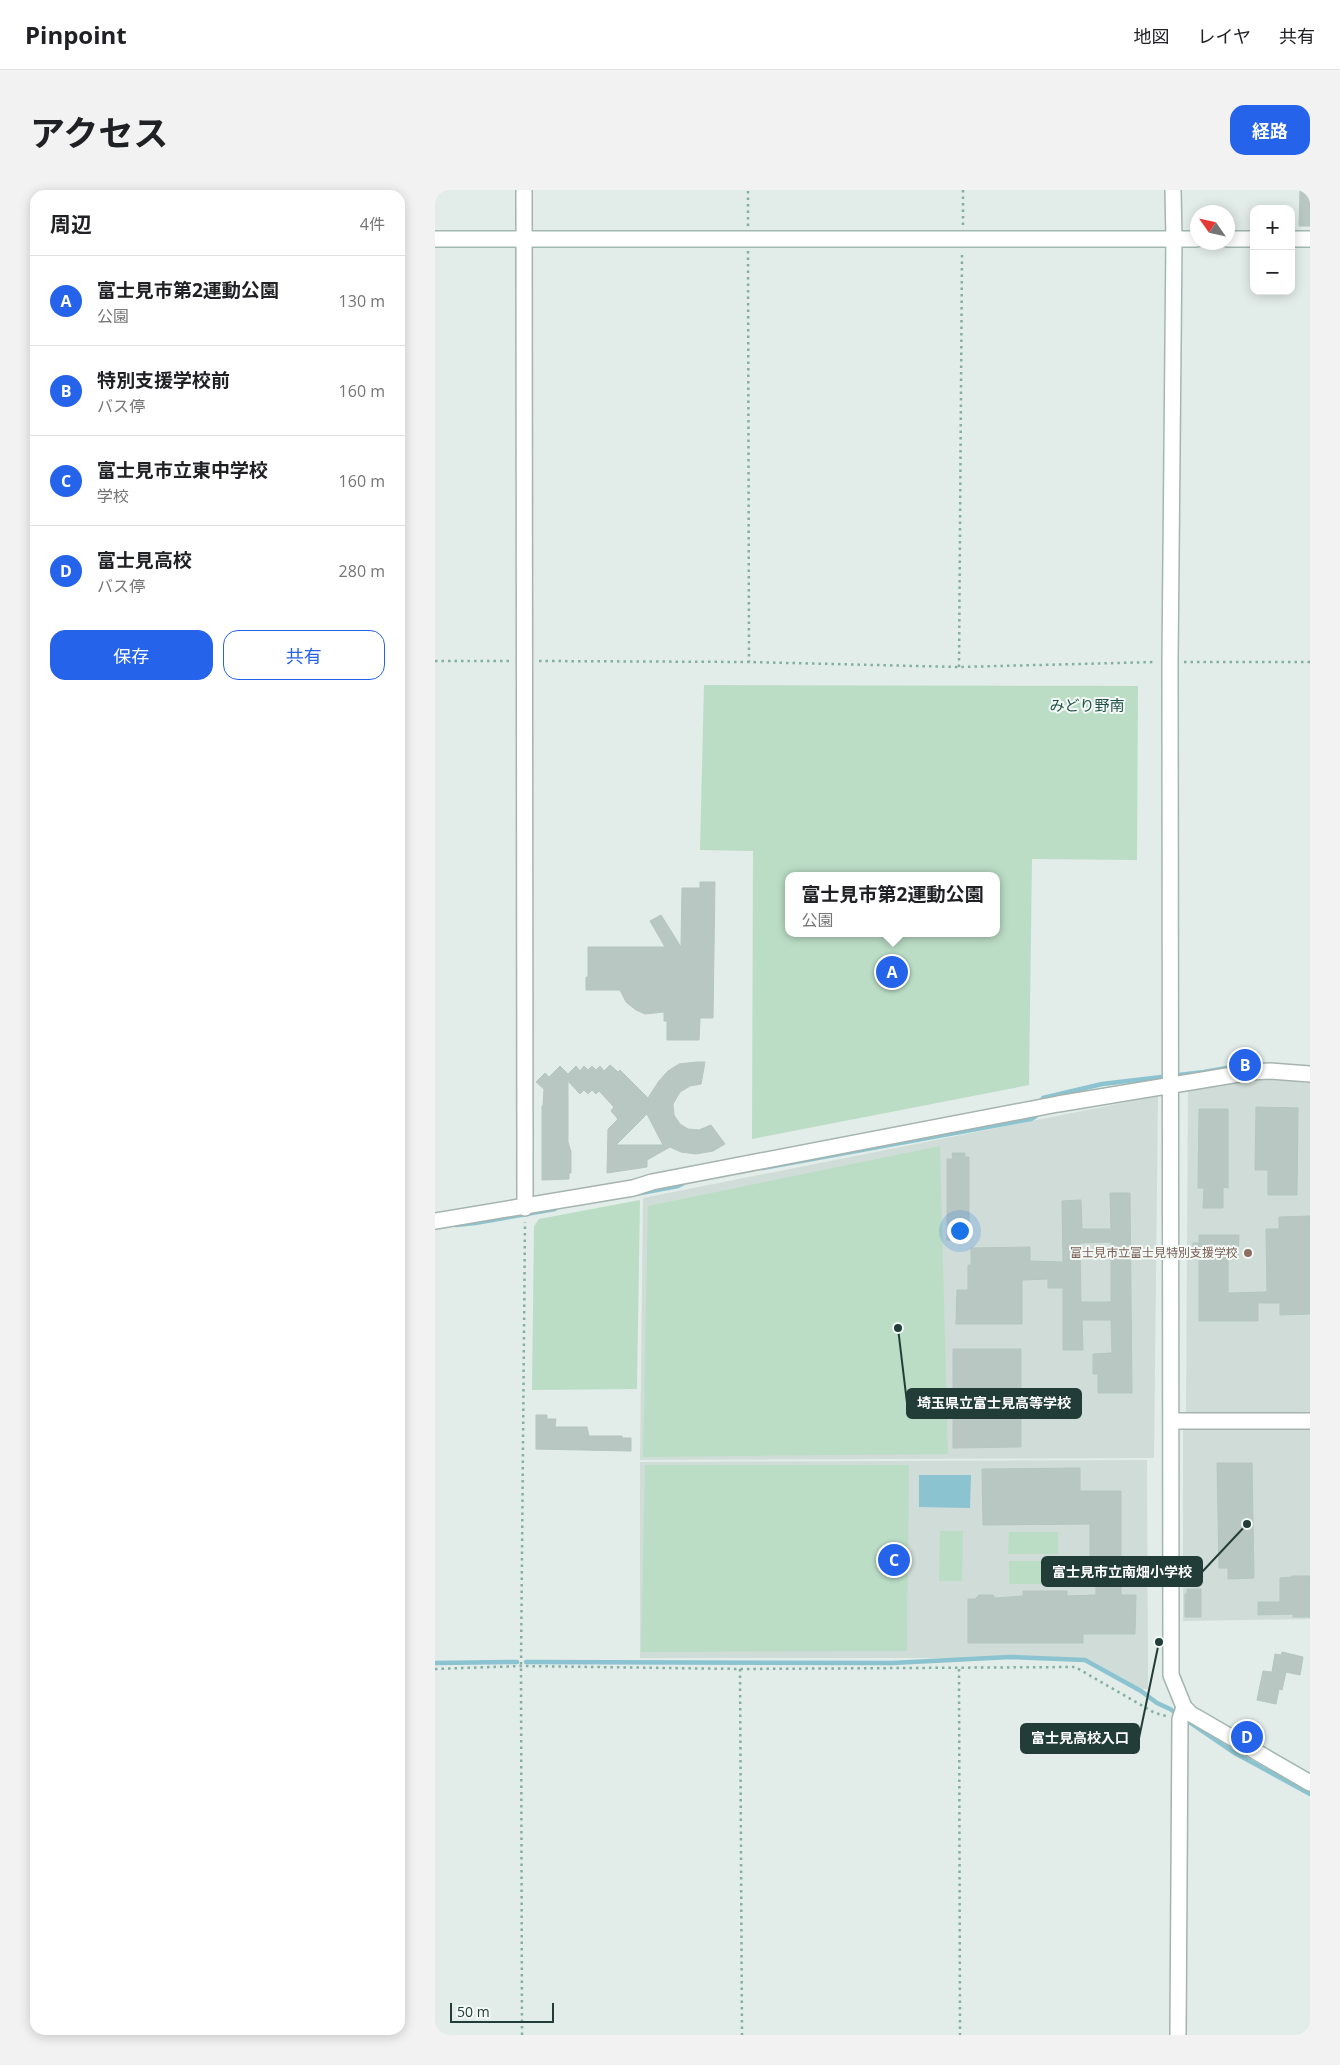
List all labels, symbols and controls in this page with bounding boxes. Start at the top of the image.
text: Pinpoint [25,18,127,51]
text: 地図 [1134,24,1170,48]
text: レイヤ [1198,24,1251,48]
text: 共有 [1279,24,1315,48]
button: 経路 [1230,105,1310,155]
text: アクセス [30,109,168,156]
north arrow [1190,205,1235,250]
map controls [1250,205,1295,295]
button: + [1250,205,1295,250]
text: 周辺 [50,210,92,238]
text: 4件 [360,213,385,235]
button: − [1250,250,1295,295]
text: 富士見市第2運動公園 [97,277,279,303]
text: A [60,290,72,312]
text: 130 m [339,290,385,312]
text: 公園 [97,305,129,327]
text: 特別支援学校前 [97,367,230,393]
text: B [61,380,71,402]
text: 160 m [339,380,385,402]
text: バス停 [97,395,145,417]
text: 富士見市立東中学校 [97,457,268,483]
text: C [61,470,71,492]
text: 160 m [339,470,385,492]
text: 学校 [97,485,129,507]
text: 富士見高校 [97,547,192,573]
text: D [60,560,72,582]
text: 280 m [339,560,385,582]
text: バス停 [97,575,145,597]
button: 保存 [50,630,213,680]
button: 共有 [223,630,385,680]
district label: みどり野南 [1049,695,1125,715]
popup [785,872,1000,937]
text: 富士見市第2運動公園 [802,881,983,907]
text: 公園 [802,909,834,931]
pin: A [876,953,908,991]
pin: B [1229,1046,1261,1084]
your location [947,1218,973,1244]
place label: 富士見市立富士見特別支援学校 [1070,1244,1238,1261]
marker: 富士見市立富士見特別支援学校 [1242,1247,1254,1259]
callout: 埼玉県立富士見高等学校 [907,1389,1081,1418]
text: 埼玉県立富士見高等学校 [917,1393,1071,1412]
pin: C [878,1541,910,1579]
callout: 富士見市立南畑小学校 [1042,1557,1202,1586]
text: 富士見市立南畑小学校 [1052,1562,1192,1581]
pin: D [1231,1718,1263,1756]
callout: 富士見高校入口 [1021,1724,1139,1753]
text: 富士見高校入口 [1031,1728,1129,1747]
scale bar [450,2000,554,2023]
text: 50 m [457,2002,490,2021]

